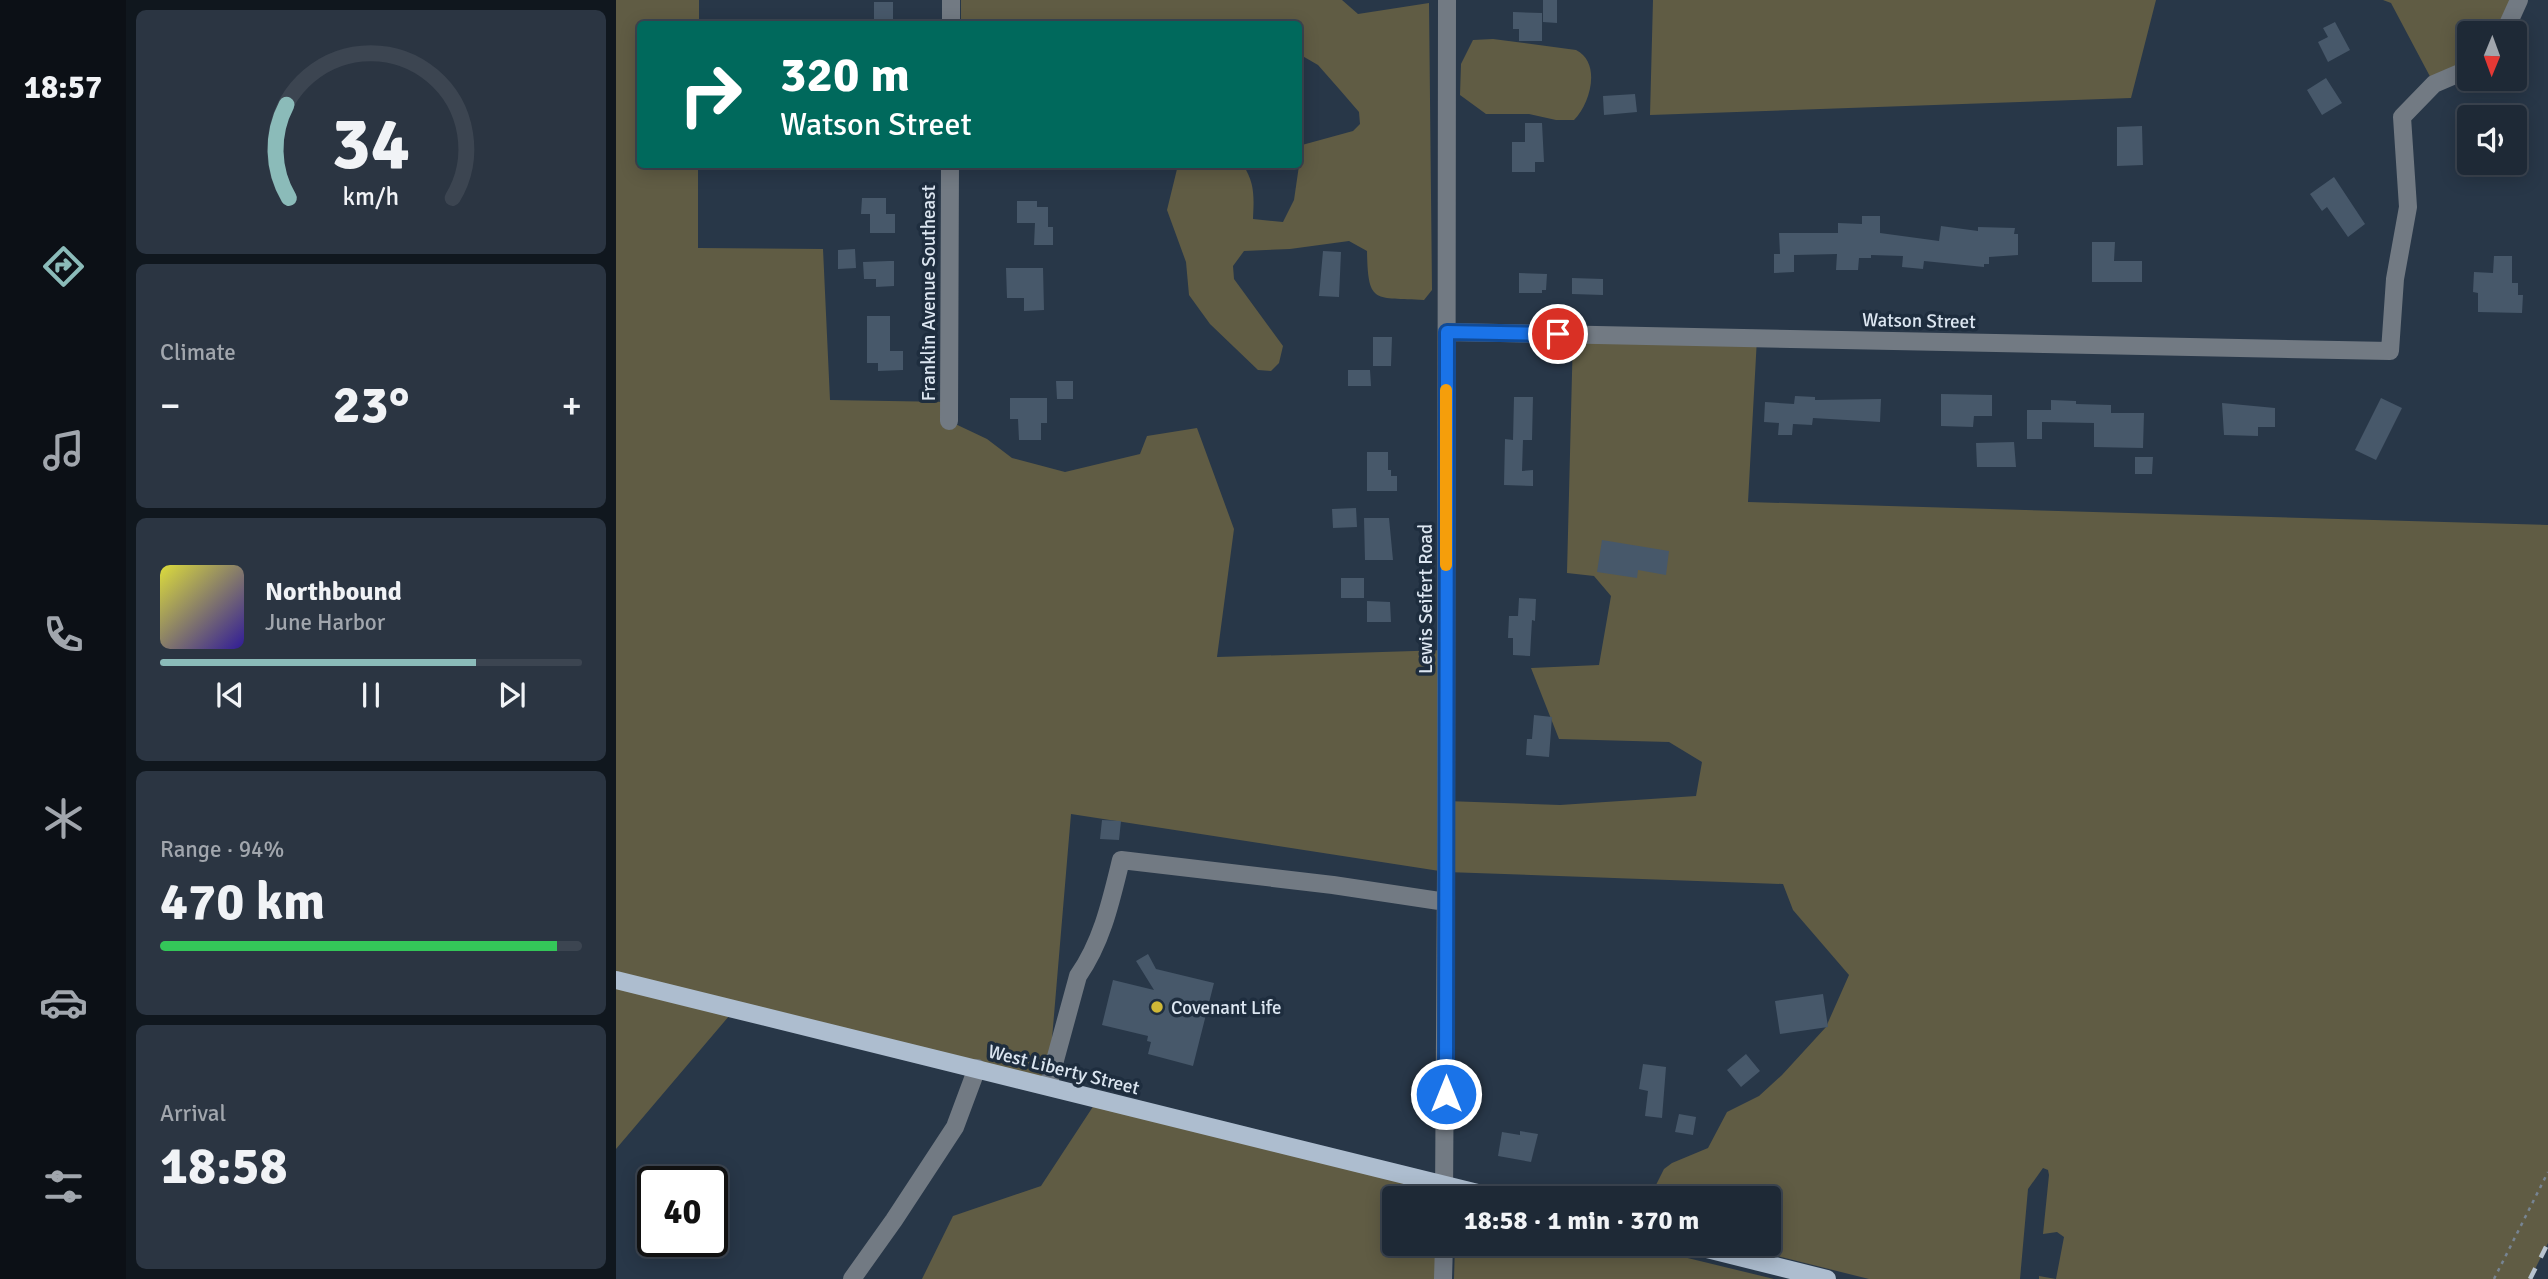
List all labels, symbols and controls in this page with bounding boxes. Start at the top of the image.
north arrow [2457,21,2527,91]
map controls [2457,21,2527,175]
text: 320 m [780,45,910,105]
icon: right [665,49,756,140]
text: 18:57 [24,68,102,107]
text: 34 [332,100,410,189]
text: Watson Street [780,105,972,144]
button: sound [2457,105,2527,175]
text: km/h [343,181,399,212]
street label: Franklin Avenue Southeast [917,185,941,401]
icon: directions [39,242,88,291]
pin [1528,304,1588,364]
street label: Watson Street [1862,308,1976,334]
icon: arrive [1539,315,1577,353]
text: Climate [160,338,236,367]
text: 23° [333,373,409,437]
text: − [160,382,181,429]
text: + [561,382,582,429]
icon: music [39,426,88,475]
street label: Lewis Seifert Road [1414,524,1438,674]
text: Northbound [265,576,402,608]
text: June Harbor [265,608,385,637]
icon: phone [39,610,88,659]
icon: previous [211,676,249,714]
icon: pause [352,676,390,714]
icon: next [493,676,531,714]
icon: climate [39,794,88,843]
text: Range · 94% [160,835,284,864]
text: 470 km [160,870,325,934]
icon: car [39,978,88,1027]
place label: Covenant Life [1171,996,1281,1020]
marker: Covenant Life [1149,999,1165,1015]
street label: West Liberty Street [986,1040,1142,1100]
position arrow [1409,1057,1483,1131]
text: Arrival [160,1099,226,1128]
text: 18:58 [160,1134,288,1198]
icon: filters [39,1162,88,1211]
speed limit sign: 40 [637,1166,728,1257]
text: 18:58 · 1 min · 370 m [1464,1205,1699,1237]

